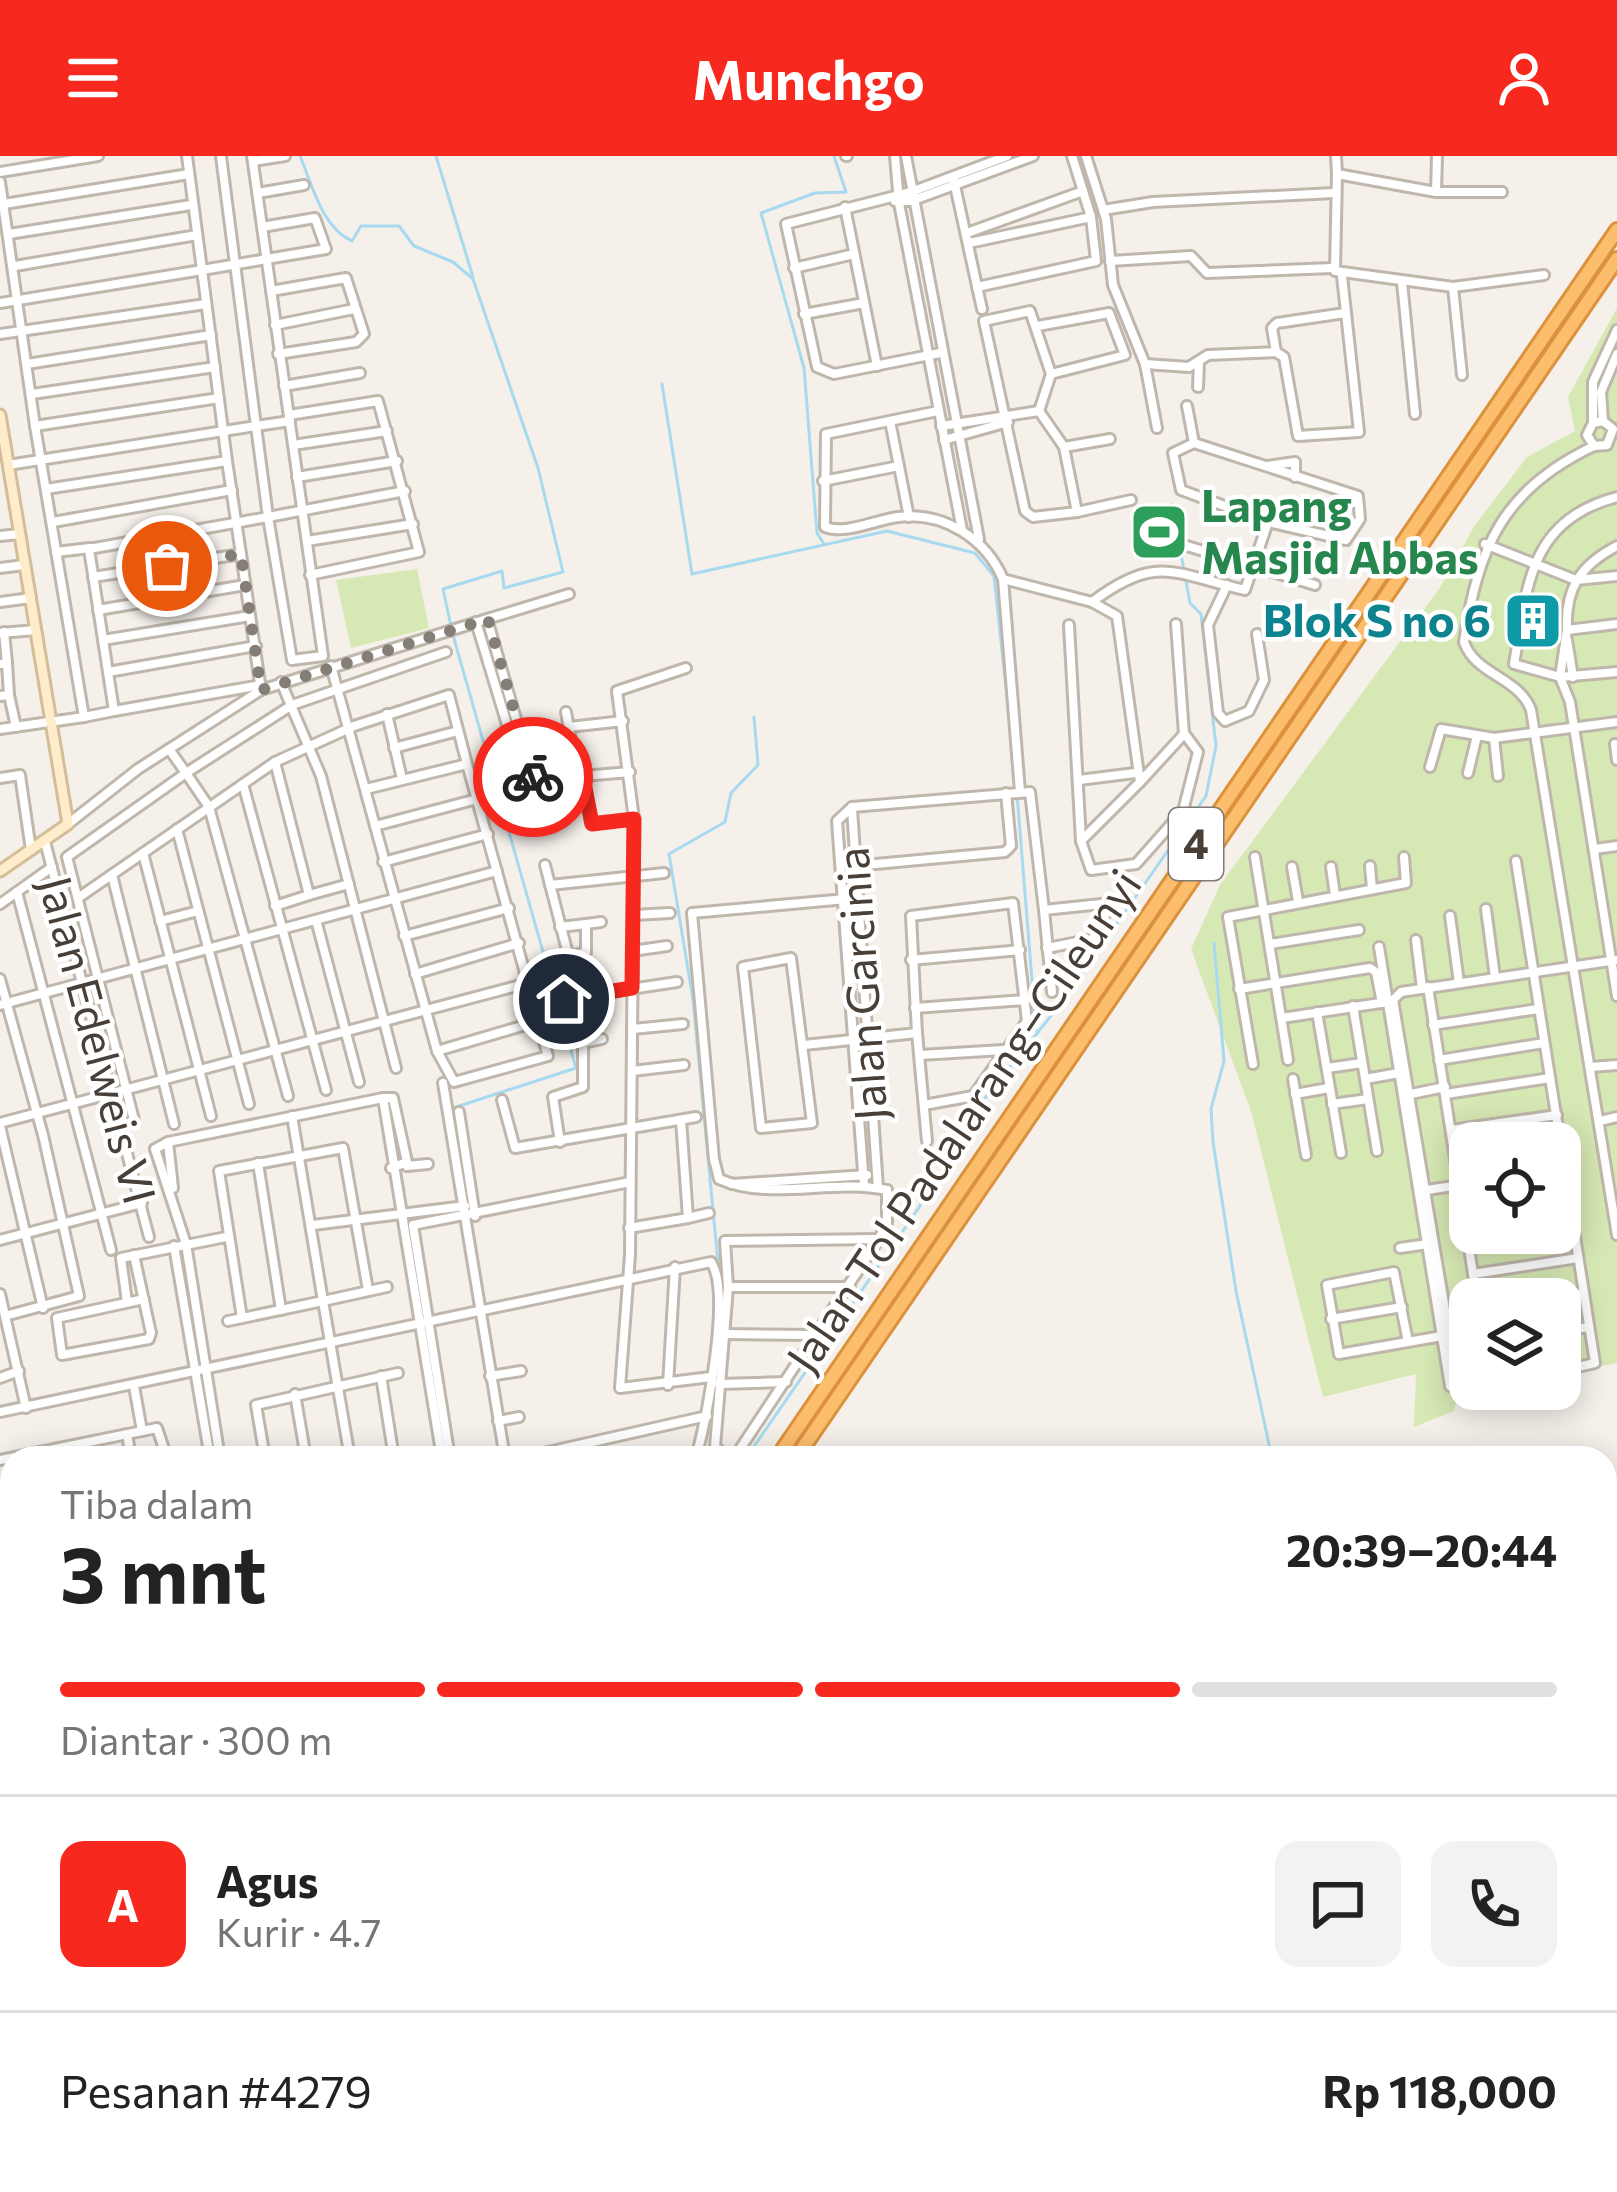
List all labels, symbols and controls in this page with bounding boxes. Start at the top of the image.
icon: menu [60,45,126,111]
text: Munchgo [692,45,925,111]
icon: person [1491,45,1557,111]
place label: Lapang Masjid Abbas [1201,476,1479,583]
sports icon: Lapang Masjid Abbas [1128,501,1190,563]
pin [116,515,218,617]
icon: bag [134,533,200,599]
building icon: Blok S no 6 [1502,590,1564,652]
place label: Blok S no 6 [1263,591,1491,646]
courier [473,717,593,837]
icon: bike [500,744,566,810]
road number: 4 [1169,808,1223,880]
street label: Jalan Garcinia [823,845,897,1123]
street label: Jalan Tol Padalarang–Cileunyi [773,858,1151,1381]
street label: Jalan Edelweis VI [29,869,170,1209]
pin [513,948,615,1050]
icon: home [531,966,597,1032]
map controls [1449,1122,1581,1410]
button: locate [1449,1122,1581,1254]
button: layers [1449,1278,1581,1410]
text: Tiba dalam [60,1479,253,1527]
text: 20:39–20:44 [1286,1521,1557,1576]
text: 3 mnt [60,1524,266,1619]
text: Diantar · 300 m [60,1715,332,1763]
button: chat [1275,1841,1401,1967]
button: phone [1431,1841,1557,1967]
text: Agus [216,1852,319,1907]
text: A [107,1876,139,1931]
text: Kurir · 4.7 [216,1907,381,1955]
text: Pesanan #4279 [60,2062,372,2117]
text: Rp 118,000 [1322,2062,1557,2117]

